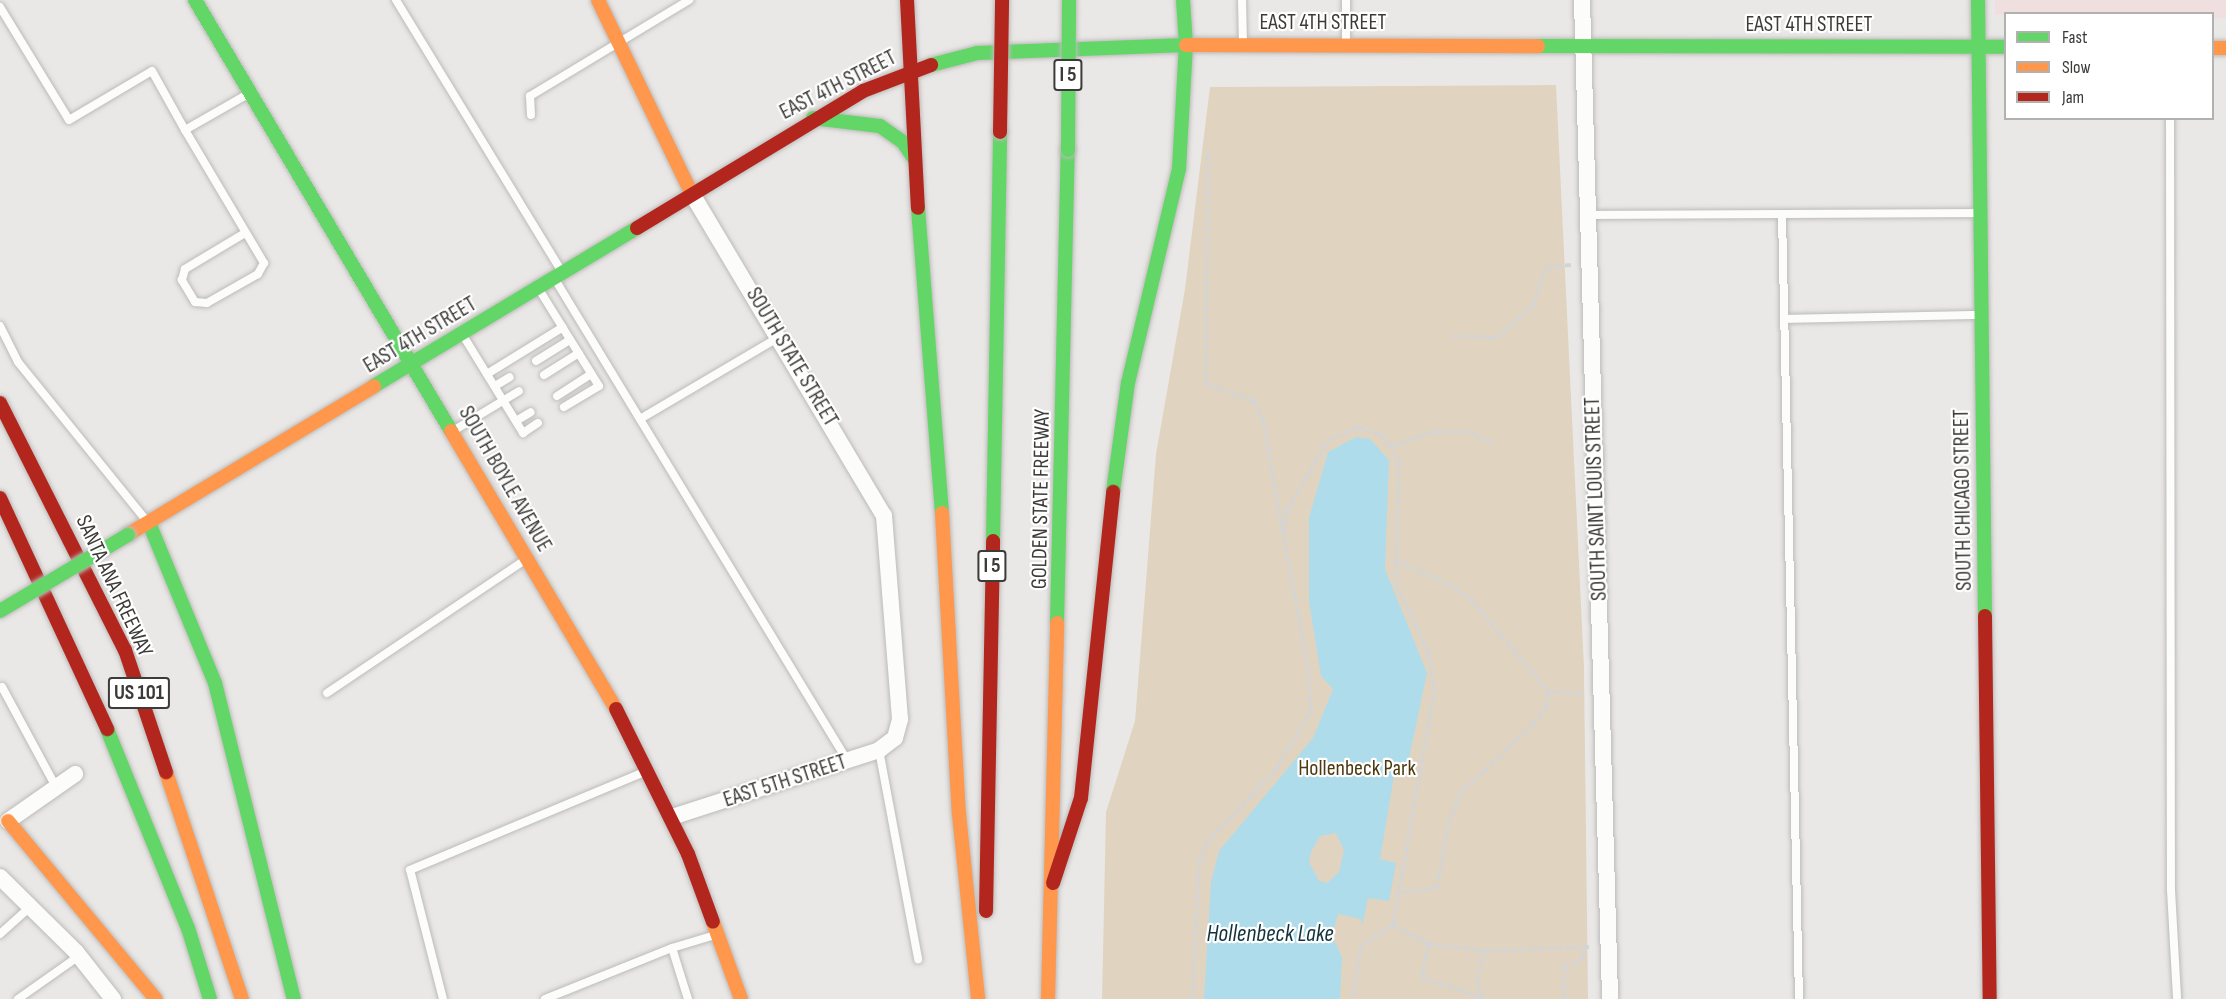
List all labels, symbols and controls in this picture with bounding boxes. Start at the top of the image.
street label: EAST 4TH STREET [1259,10,1387,36]
street label: EAST 4TH STREET [1745,12,1873,38]
legend [2004,12,2214,120]
text: Fast [2062,27,2087,48]
street label: EAST 4TH STREET [775,44,901,126]
road number: I 5 [1053,57,1083,93]
text: Slow [2062,57,2091,78]
text: Jam [2062,87,2084,108]
street label: SOUTH STATE STREET [740,283,844,431]
street label: EAST 4TH STREET [359,291,481,379]
street label: SOUTH SAINT LOUIS STREET [1579,397,1613,601]
street label: SOUTH BOYLE AVENUE [453,401,557,557]
street label: GOLDEN STATE FREEWAY [1026,409,1056,589]
street label: SOUTH CHICAGO STREET [1948,409,1978,591]
street label: SANTA ANA FREEWAY [70,511,158,661]
road number: I 5 [977,548,1007,584]
road number: US 101 [108,675,170,711]
street label: EAST 5TH STREET [720,749,850,813]
park label: Hollenbeck Park [1298,756,1416,782]
water label: Hollenbeck Lake [1206,920,1334,948]

